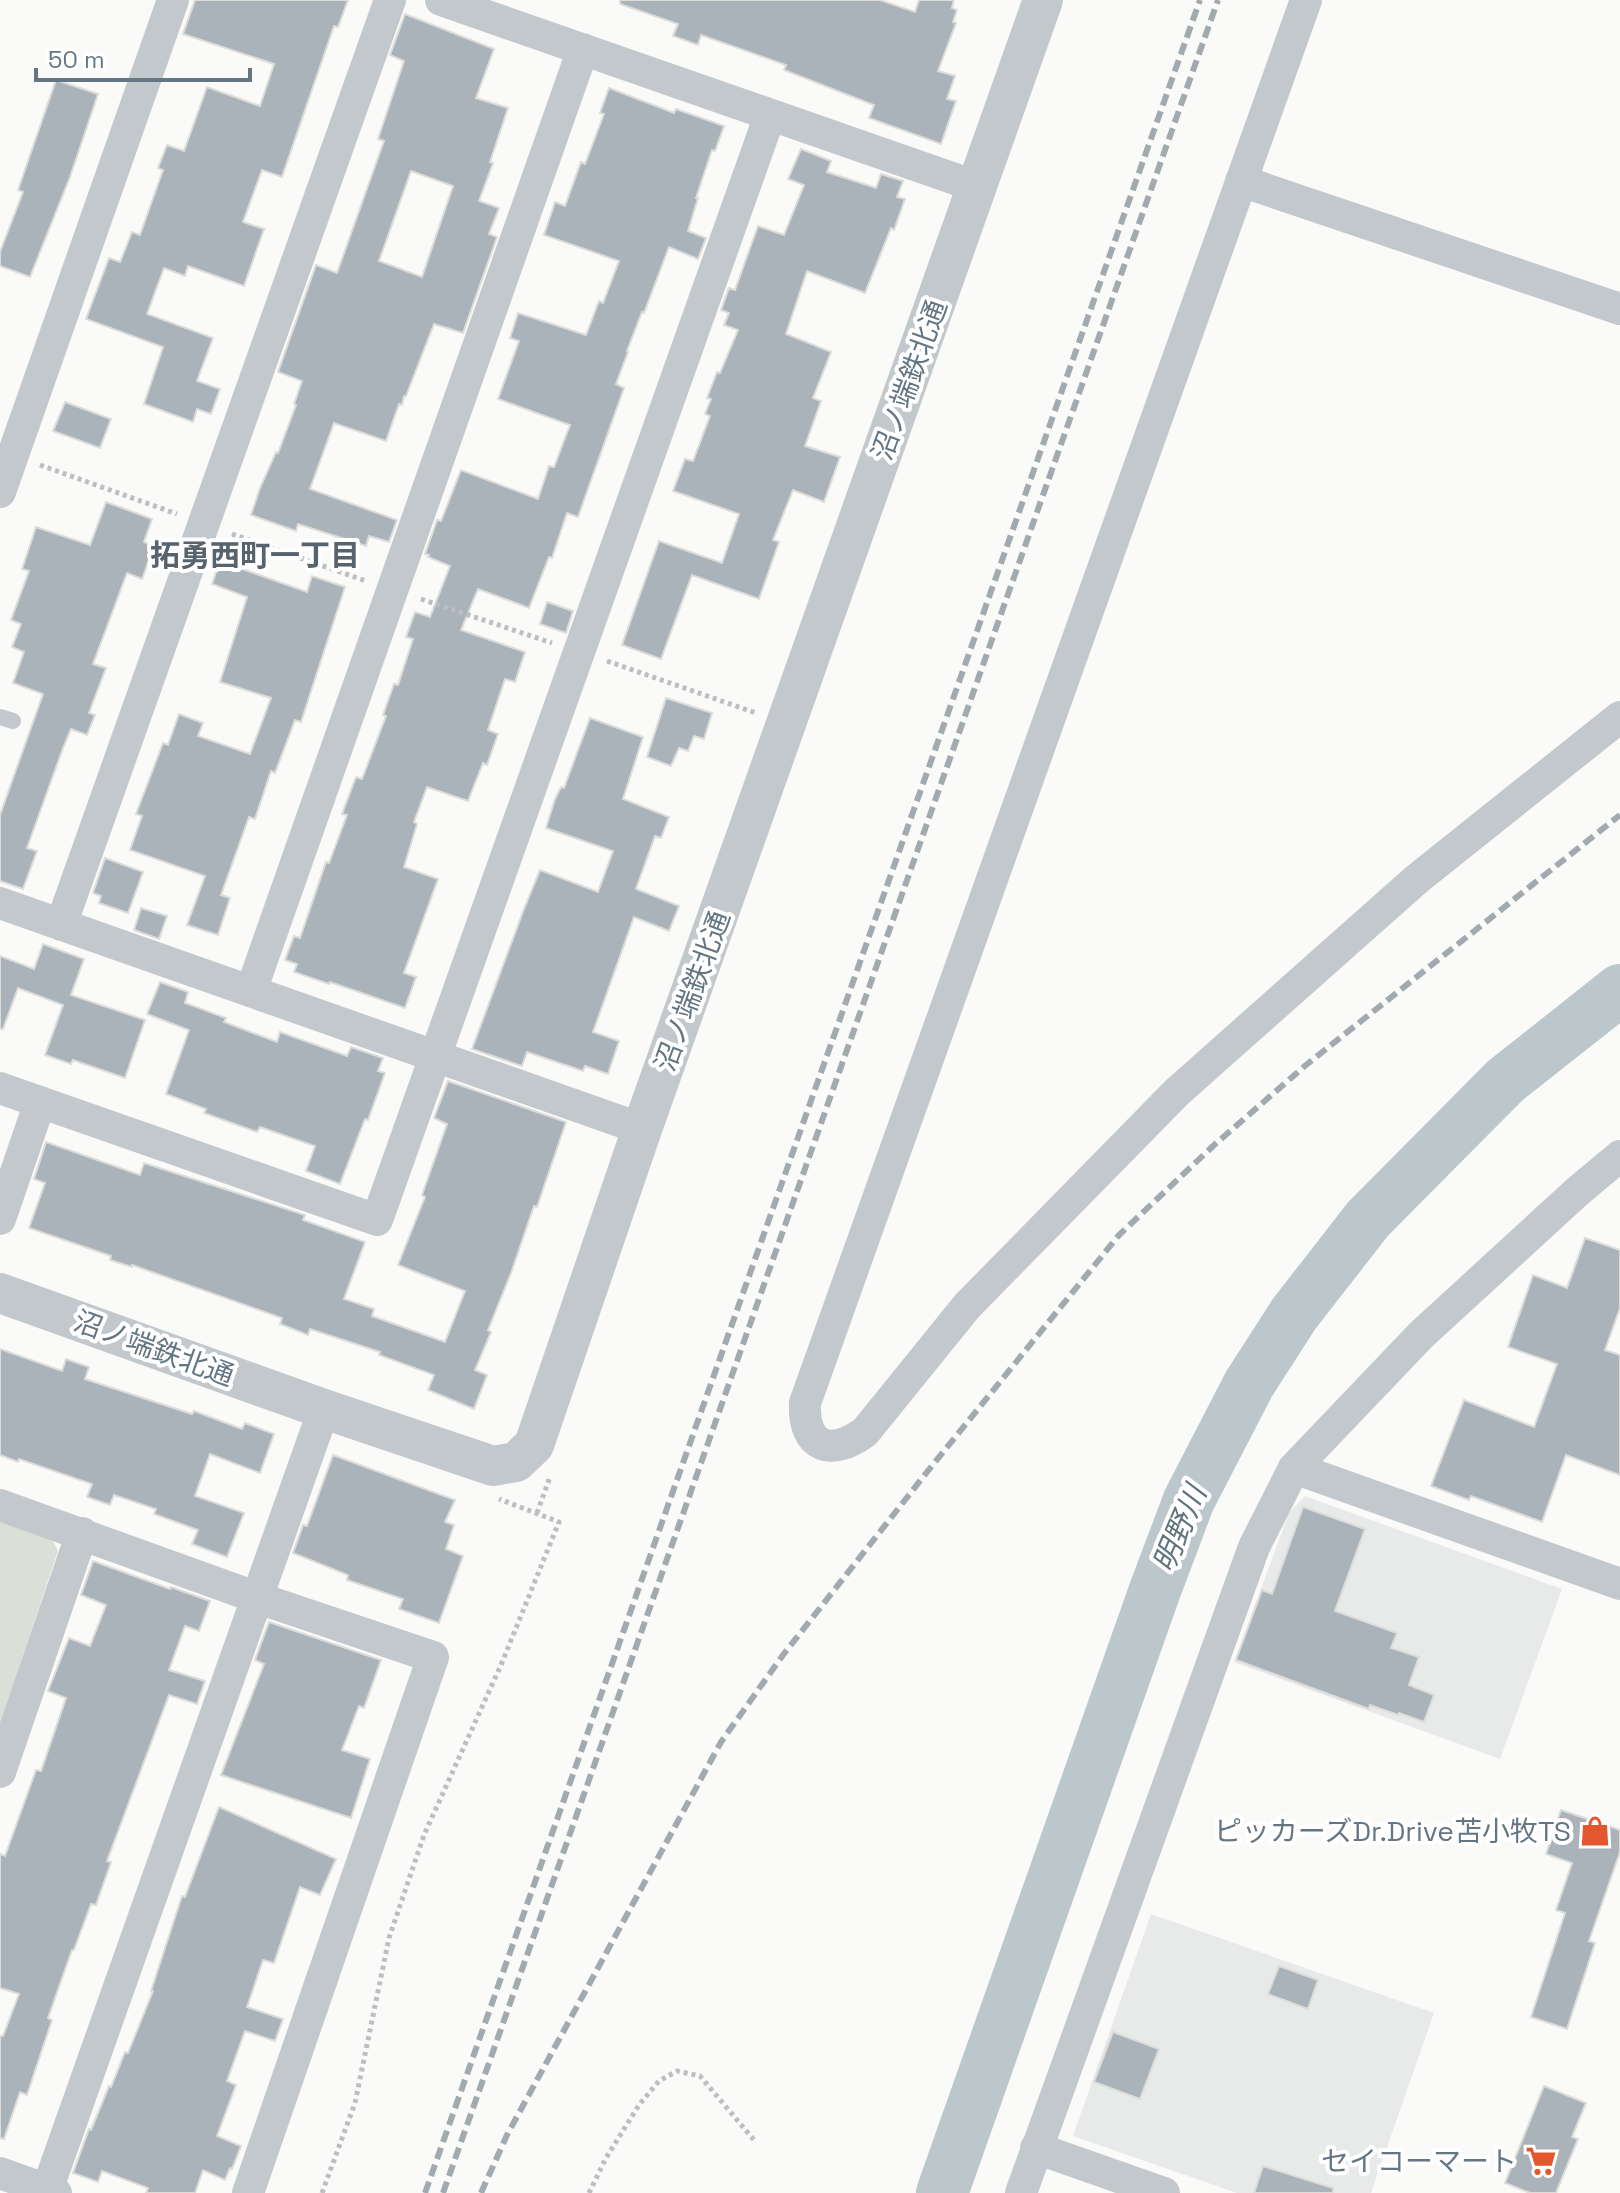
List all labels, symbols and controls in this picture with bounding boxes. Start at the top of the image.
scale bar [36,32,250,82]
text: 50 m [48,44,105,75]
street label: 沼ノ端鉄北通 [863,295,955,465]
district label: 拓勇西町一丁目 [150,536,360,575]
street label: 沼ノ端鉄北通 [646,906,738,1076]
street label: 沼ノ端鉄北通 [69,1302,239,1394]
water label: 明野川 [1144,1477,1216,1578]
place label: ピッカーズDr.Drive苫小牧TS [1214,1813,1571,1849]
shop icon: ピッカーズDr.Drive苫小牧TS [1578,1814,1612,1848]
place label: セイコーマート [1321,2143,1517,2179]
supermarket icon: セイコーマート [1524,2144,1558,2178]

